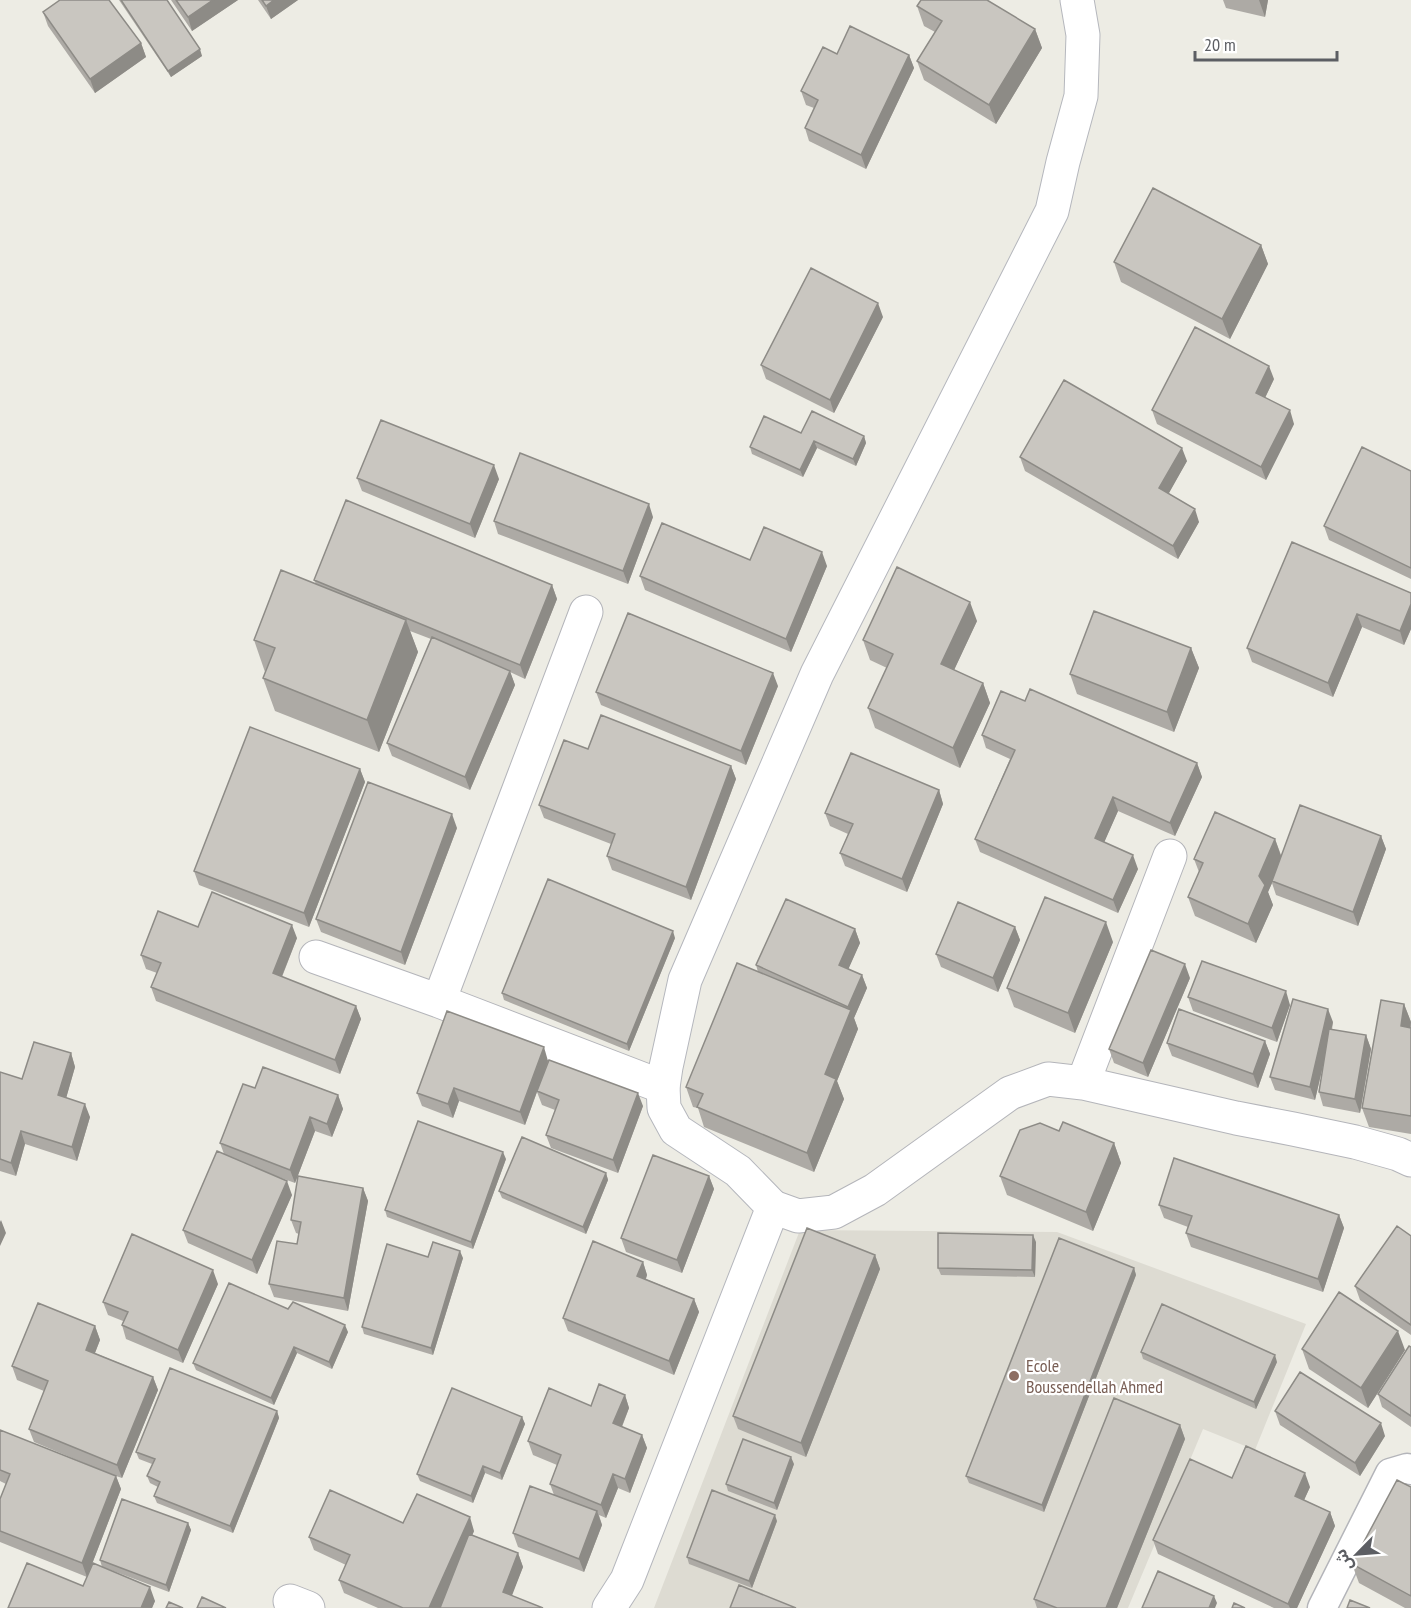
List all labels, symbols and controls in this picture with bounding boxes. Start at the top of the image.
scale bar [1195,24,1338,62]
text: 20 m [1204,33,1236,56]
place label: Ecole Boussendellah Ahmed [1026,1354,1163,1398]
marker: Ecole Boussendellah Ahmed [1007,1369,1021,1383]
north arrow [1327,1524,1387,1584]
text: ش [1330,1546,1357,1574]

